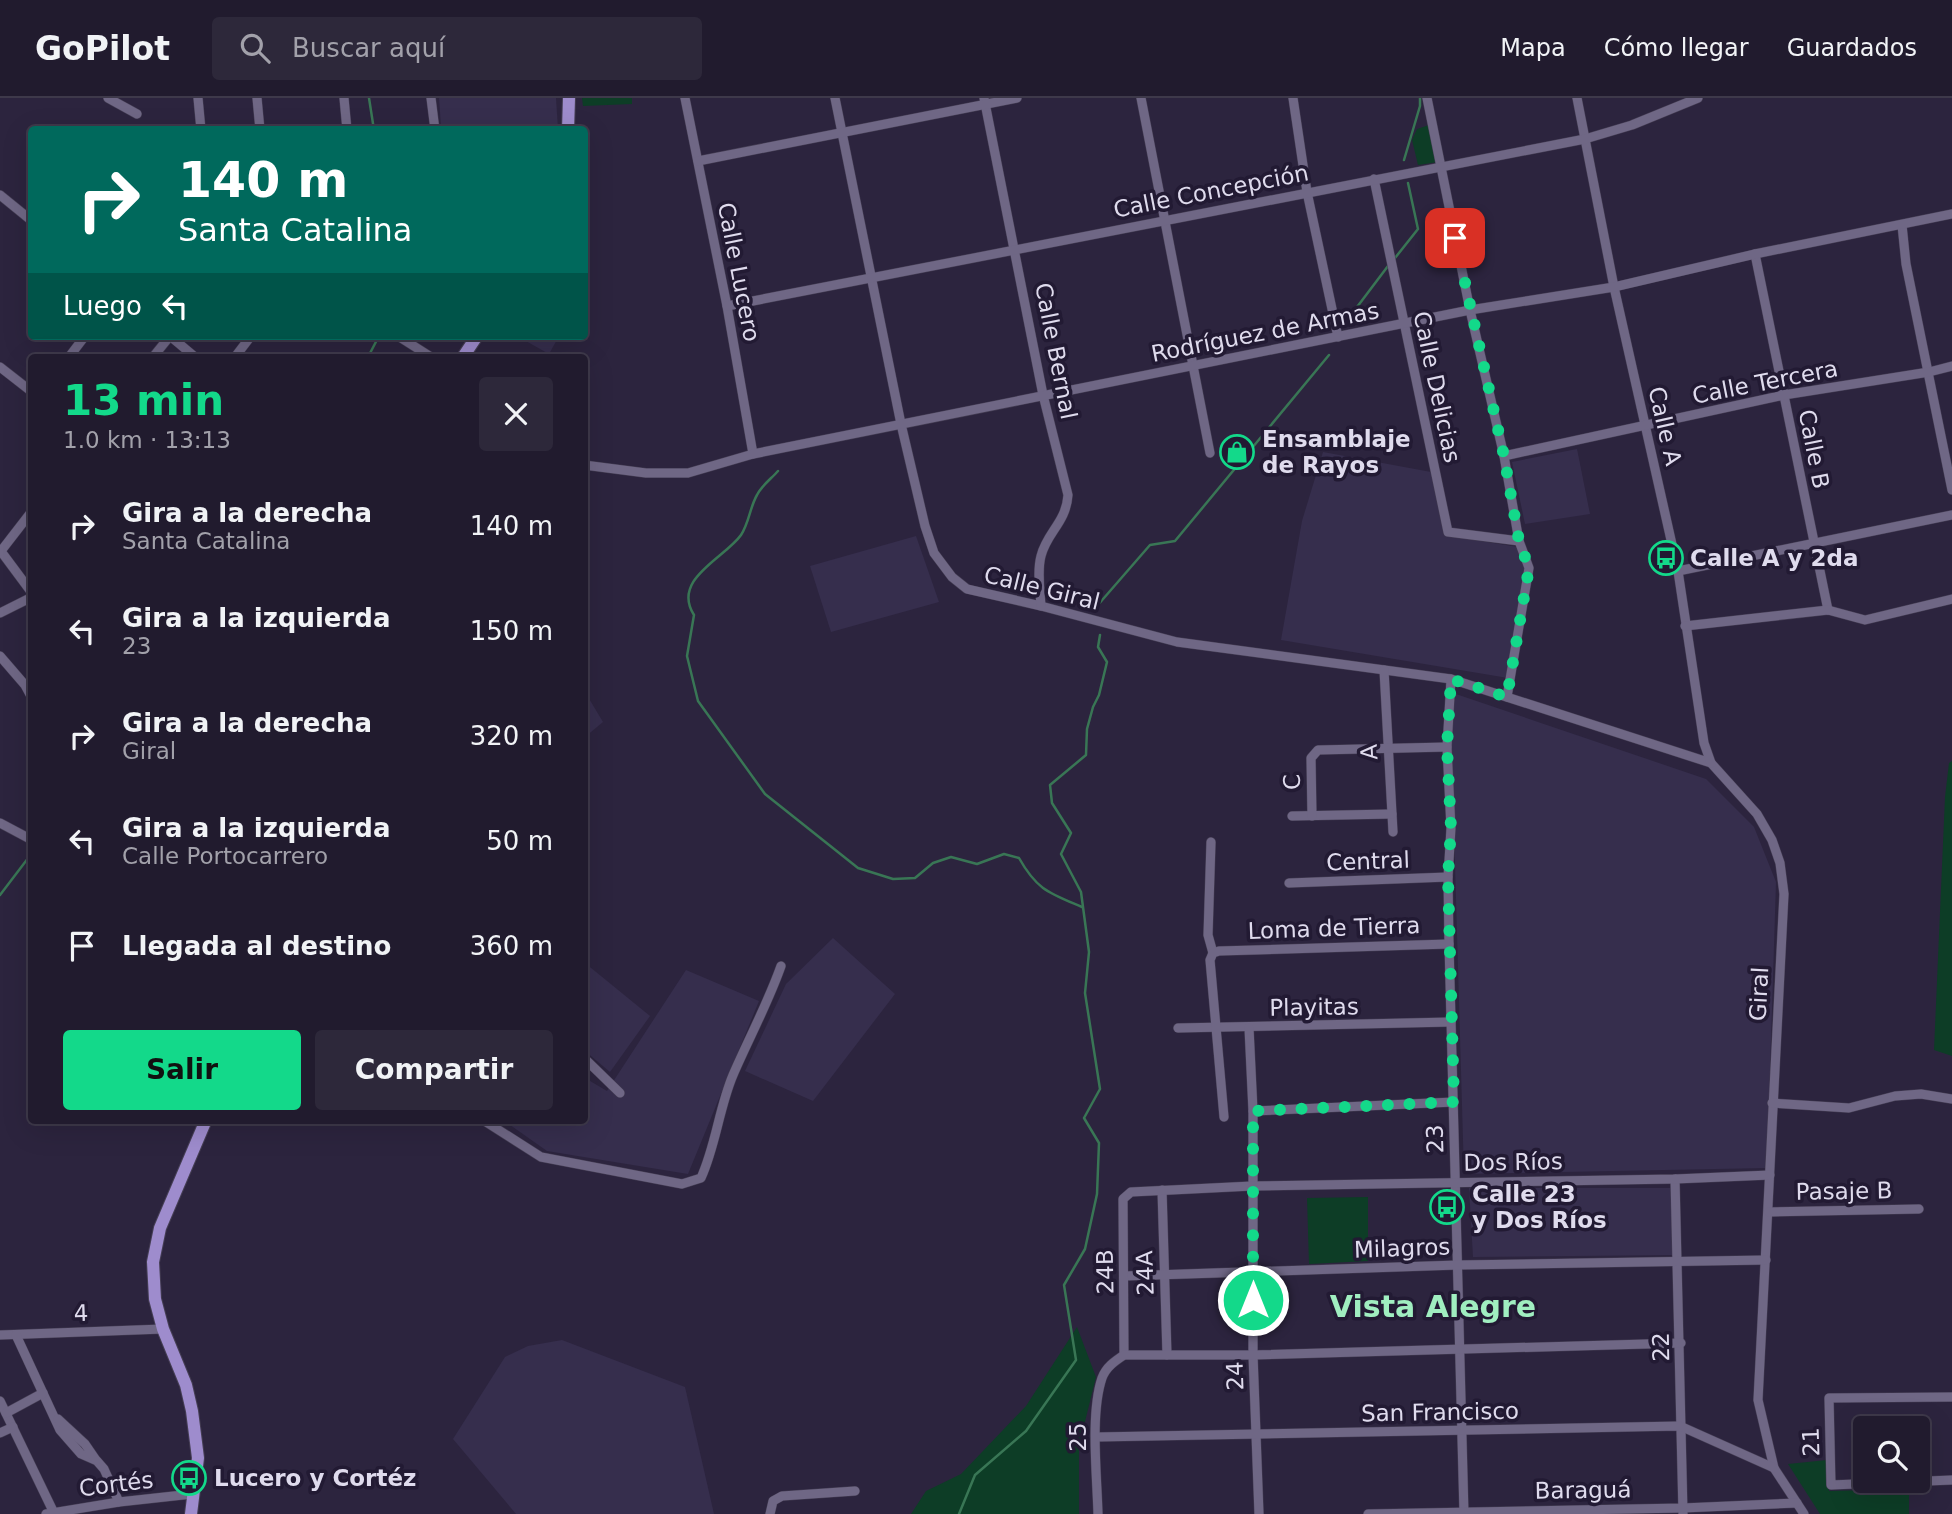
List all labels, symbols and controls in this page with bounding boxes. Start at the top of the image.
search box [212,17,702,80]
text: GoPilot [35,29,170,68]
icon: search [236,29,274,67]
text: Buscar aquí [292,33,445,63]
text: Mapa [1500,34,1566,62]
text: Cómo llegar [1604,34,1749,62]
text: Guardados [1787,34,1917,62]
text: 140 m [178,152,348,209]
icon: right [63,154,154,245]
street label: Calle Concepción [1111,159,1311,223]
street label: Calle Lucero [713,200,765,344]
pin [1425,208,1485,268]
text: Santa Catalina [178,211,412,249]
icon: arrive [1436,219,1474,257]
street label: Calle Bernal [1030,281,1082,421]
icon: left [156,287,194,325]
text: Luego [63,291,142,321]
street label: Rodríguez de Armas [1149,297,1381,367]
street label: Calle Delicias [1408,309,1466,465]
street label: Calle Tercera [1690,355,1840,409]
text: 13 min [63,376,224,425]
button: close [479,377,553,451]
street label: Calle A [1643,384,1687,468]
street label: Calle B [1794,407,1834,491]
place label: Ensamblaje de Rayos [1262,426,1411,478]
text: 1.0 km · 13:13 [63,427,231,453]
shop icon: Ensamblaje de Rayos [1218,433,1256,471]
text: Gira a la derecha [122,498,372,528]
icon: right [63,507,101,545]
text: 140 m [470,511,553,541]
text: Santa Catalina [122,528,290,554]
bus stop icon: Calle A y 2da [1647,539,1685,577]
place label: Calle A y 2da [1690,545,1859,571]
street label: Calle Giral [981,561,1103,615]
text: Gira a la izquierda [122,603,390,633]
icon: left [63,612,101,650]
text: 150 m [470,616,553,646]
text: 23 [122,633,151,659]
text: Gira a la derecha [122,708,372,738]
icon: right [63,717,101,755]
text: 320 m [470,721,553,751]
text: Giral [122,738,176,764]
street label: A [1356,743,1382,761]
street label: C [1279,774,1305,790]
text: Gira a la izquierda [122,813,390,843]
icon: left [63,822,101,860]
text: 50 m [486,826,553,856]
text: Calle Portocarrero [122,843,328,869]
street label: Central [1326,847,1410,875]
street label: Loma de Tierra [1247,912,1421,944]
icon: arrive [63,927,101,965]
text: Llegada al destino [122,931,391,961]
text: 360 m [470,931,553,961]
street label: Giral [1745,966,1773,1022]
street label: Playitas [1269,993,1359,1021]
button: Salir [63,1030,301,1110]
button: Compartir [315,1030,553,1110]
street label: 23 [1421,1124,1449,1154]
street label: Dos Ríos [1463,1148,1563,1176]
street label: Pasaje B [1795,1177,1893,1205]
place label: Calle 23 y Dos Ríos [1472,1181,1607,1233]
bus stop icon: Calle 23 y Dos Ríos [1428,1188,1466,1226]
street label: Milagros [1353,1233,1451,1263]
street label: 24B [1092,1249,1118,1295]
street label: 24A [1131,1250,1159,1296]
position arrow [1216,1263,1290,1337]
district label: Vista Alegre [1330,1289,1536,1324]
street label: 4 [73,1300,89,1326]
street label: 22 [1648,1332,1674,1362]
street label: 24 [1221,1361,1249,1391]
street label: San Francisco [1361,1398,1519,1426]
map controls [1853,1416,1930,1493]
button: search [1853,1416,1930,1493]
street label: 25 [1065,1422,1091,1452]
street label: 21 [1797,1427,1825,1457]
bus stop icon: Lucero y Cortéz [170,1459,208,1497]
place label: Lucero y Cortéz [214,1465,416,1491]
street label: Cortés [77,1467,155,1501]
street label: Baraguá [1534,1476,1632,1504]

